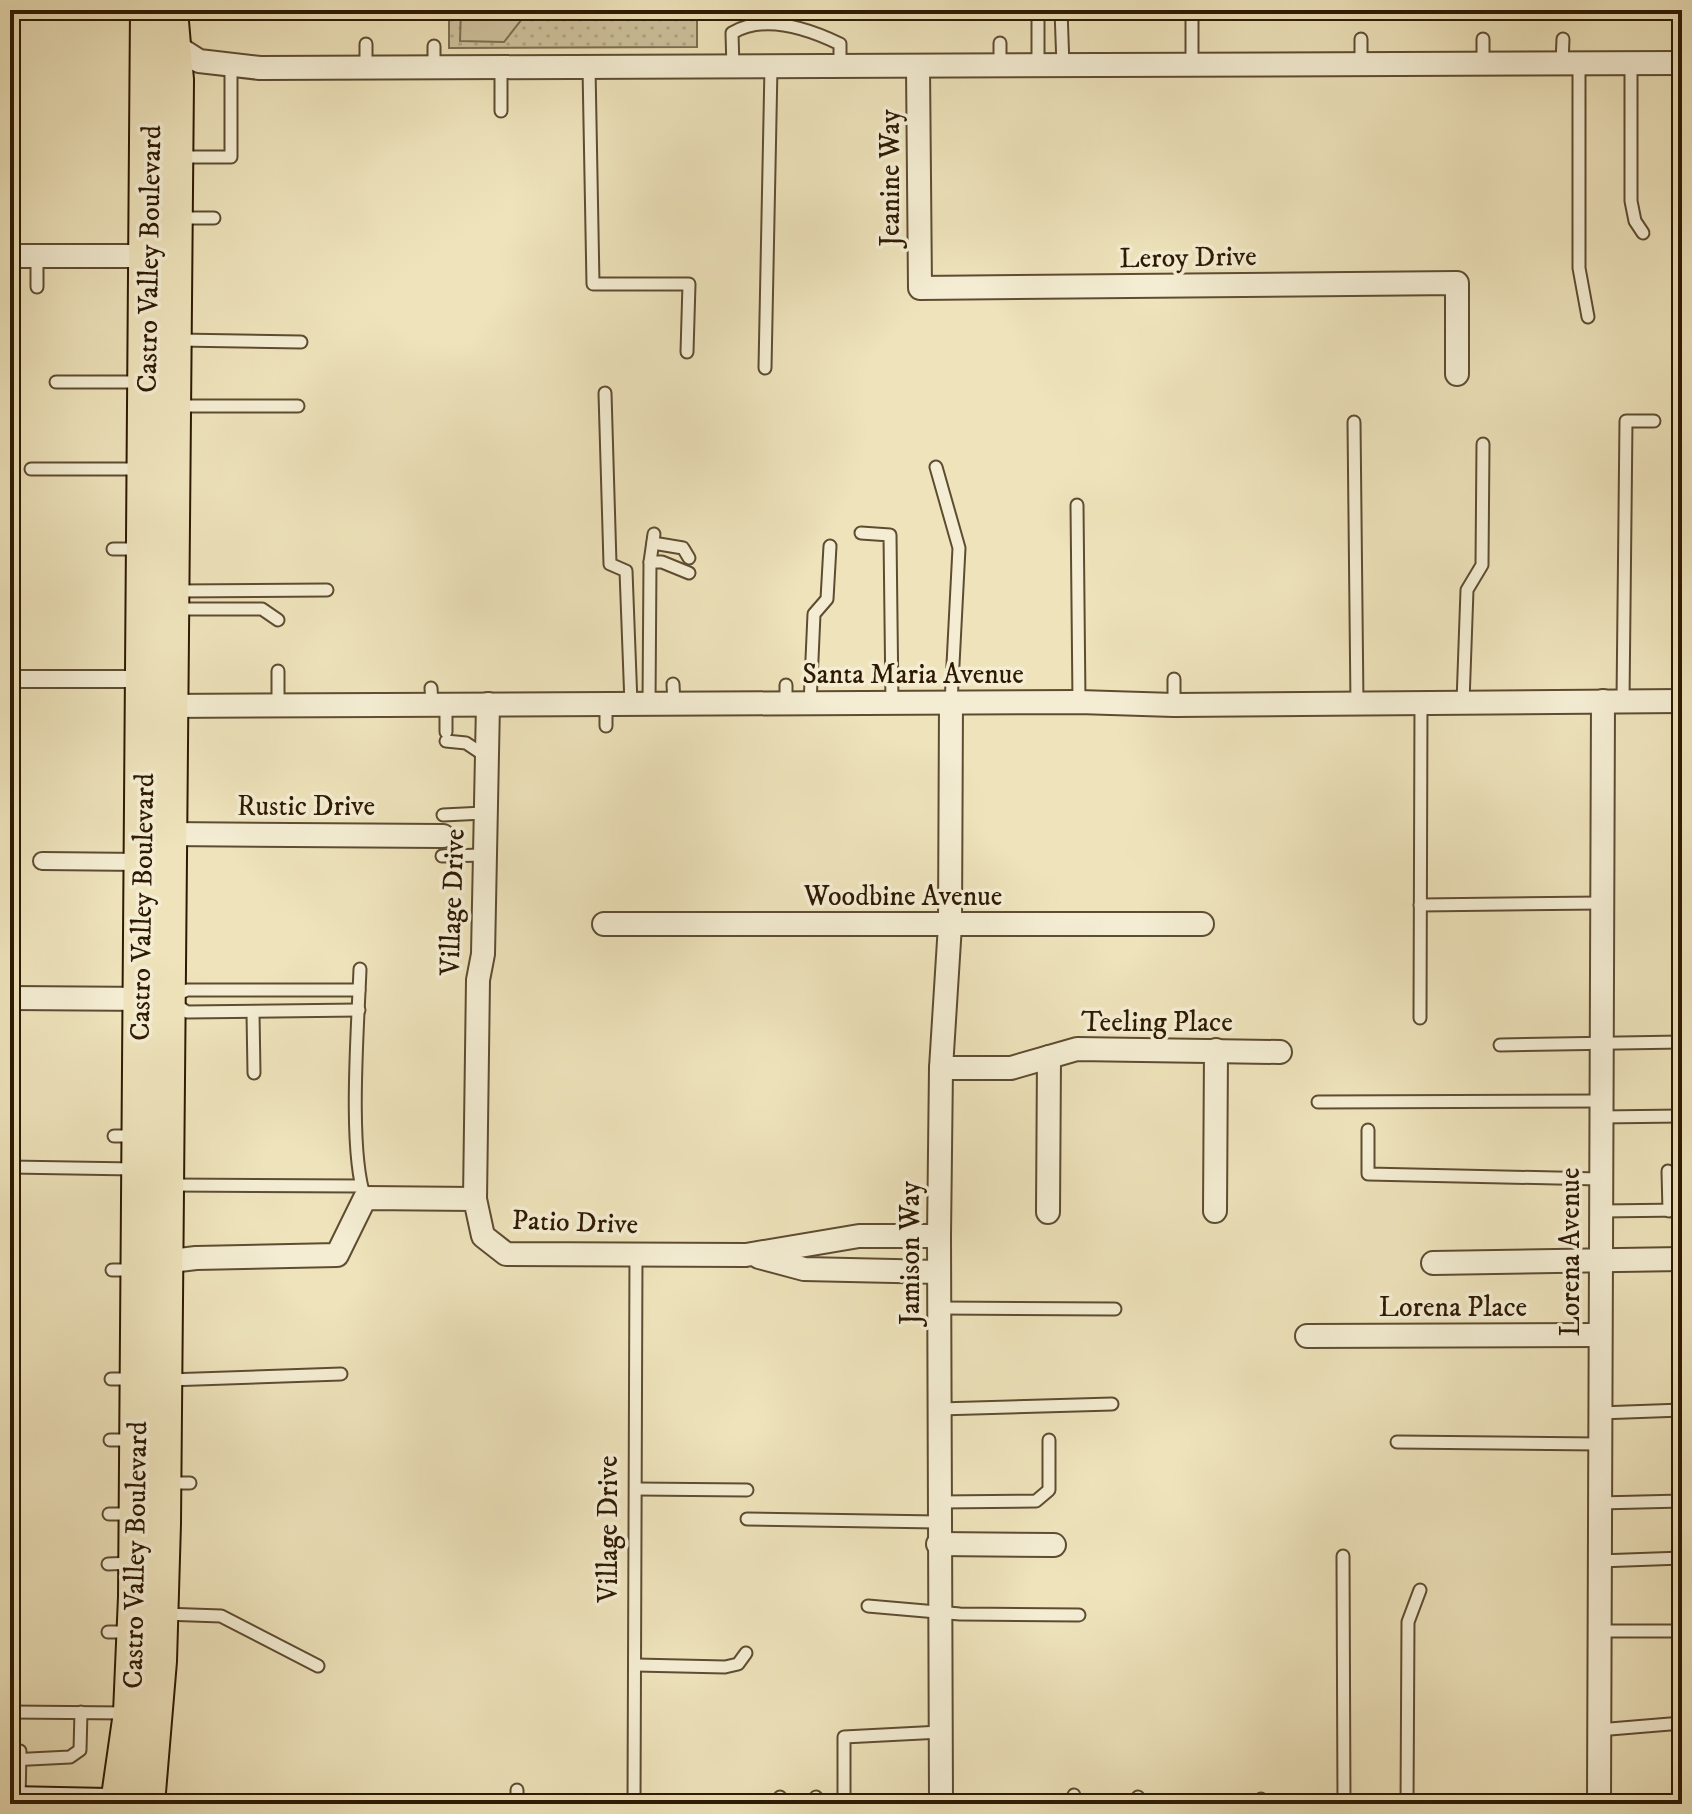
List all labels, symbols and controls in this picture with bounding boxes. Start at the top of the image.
street label: Jeanine Way [873,109,908,250]
street label: Castro Valley Boulevard [130,125,169,393]
street label: Leroy Drive [1119,239,1257,276]
street label: Santa Maria Avenue [802,657,1024,692]
street label: Castro Valley Boulevard [123,773,162,1041]
street label: Rustic Drive [237,789,375,824]
street label: Village Drive [432,828,473,977]
street label: Woodbine Avenue [803,879,1002,914]
street label: Teeling Place [1081,1005,1233,1040]
street label: Lorena Avenue [1553,1168,1588,1336]
street label: Jamison Way [893,1181,928,1328]
street label: Patio Drive [511,1203,639,1242]
street label: Lorena Place [1379,1290,1527,1325]
street label: Castro Valley Boulevard [116,1421,155,1689]
street label: Village Drive [591,1455,626,1604]

